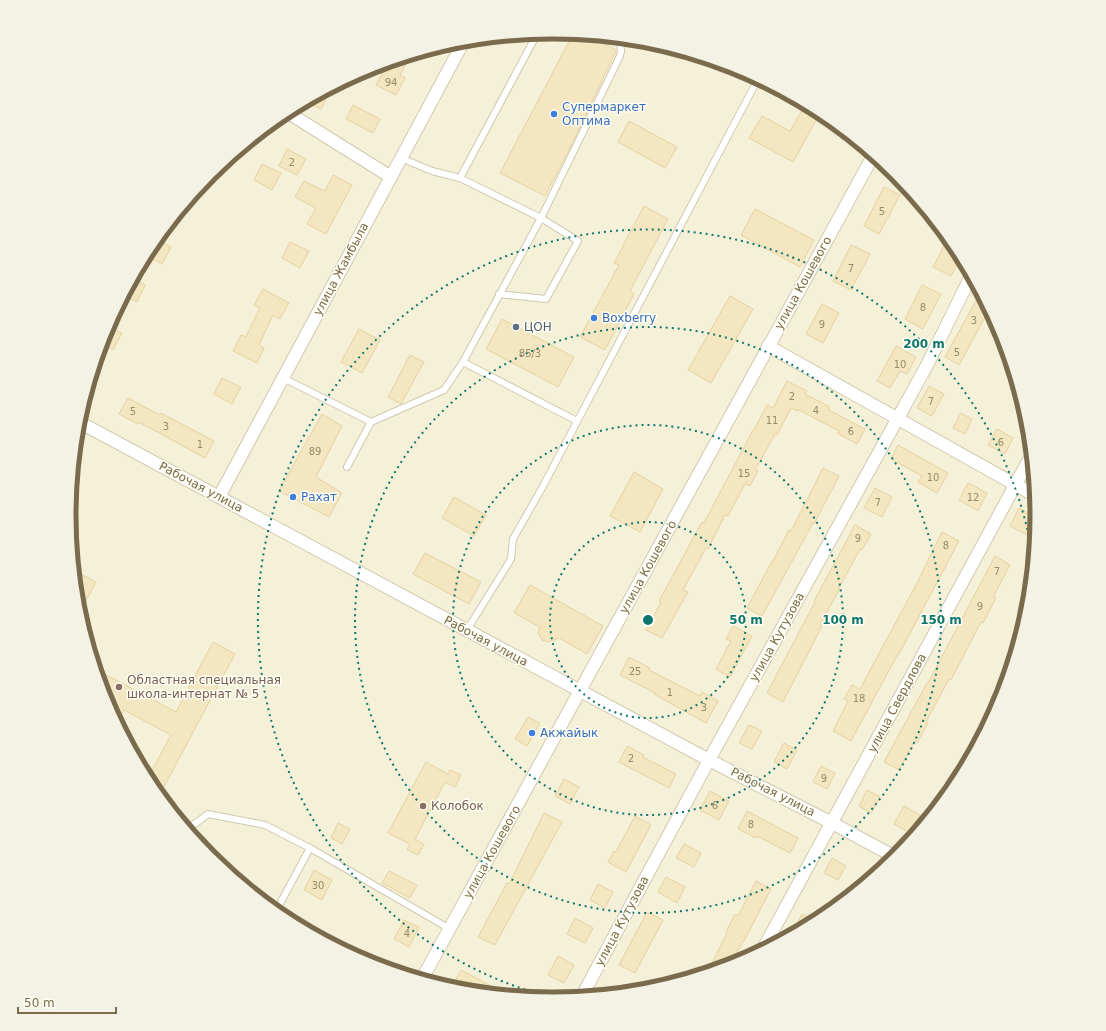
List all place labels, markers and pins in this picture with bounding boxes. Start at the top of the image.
place label: Супермаркет Оптима [562,100,646,128]
marker: Супермаркет Оптима [549,109,559,119]
place label: Boxberry [602,311,656,325]
marker: Boxberry [589,313,599,323]
place label: ЦОН [524,320,552,334]
marker: ЦОН [511,322,521,332]
place label: Рахат [301,490,337,504]
marker: Рахат [288,492,298,502]
centre of rings [641,613,655,627]
place label: Областная специальная школа-интернат № 5 [127,673,281,701]
marker: Областная специальная школа-интернат № 5 [114,682,124,692]
place label: Акжайык [540,726,598,740]
marker: Акжайык [527,728,537,738]
place label: Колобок [431,799,484,813]
marker: Колобок [418,801,428,811]

